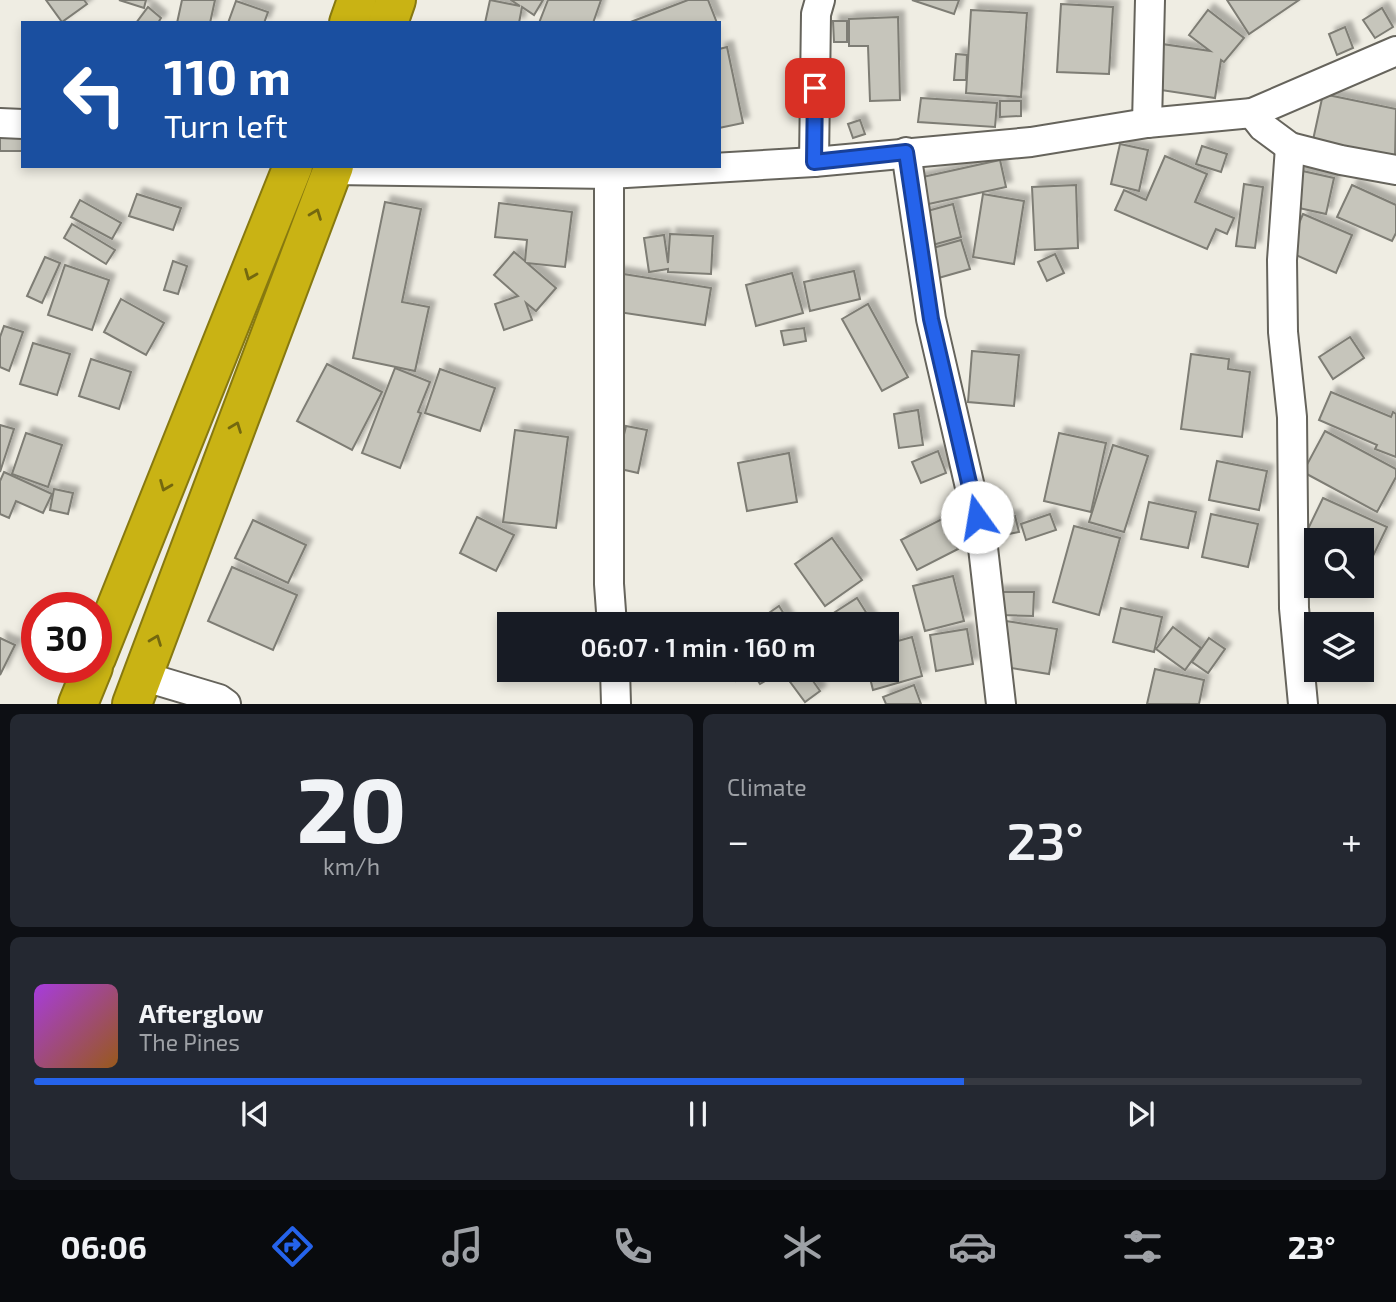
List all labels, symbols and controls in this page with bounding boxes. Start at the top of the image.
text: 110 m [164,46,291,105]
icon: left [49,49,140,140]
pin [785,58,845,118]
icon: arrive [796,69,834,107]
text: Turn left [164,106,288,144]
one-way arrow [308,208,322,220]
one-way arrow [244,268,258,280]
one-way arrow [228,421,242,433]
one-way arrow [160,480,174,492]
position arrow [940,480,1014,554]
map controls [1304,528,1374,682]
button: search [1304,528,1374,598]
speed limit sign: 30 [21,592,112,683]
button: layers [1304,612,1374,682]
text: 06:07 · 1 min · 160 m [580,631,816,662]
one-way arrow [147,634,161,646]
text: 20 [296,752,407,861]
text: Climate [727,773,807,801]
text: 23° [1006,808,1084,870]
text: − [727,817,749,863]
text: + [1341,817,1362,863]
text: km/h [323,852,380,880]
text: Afterglow [139,997,264,1028]
text: The Pines [139,1028,240,1056]
icon: previous [236,1095,274,1133]
icon: pause [679,1095,717,1133]
icon: next [1122,1095,1160,1133]
icon: directions [268,1222,317,1271]
icon: music [438,1222,487,1271]
icon: phone [608,1222,657,1271]
icon: climate [778,1222,827,1271]
icon: car [948,1222,997,1271]
icon: filters [1118,1222,1167,1271]
text: 06:06 [60,1227,147,1265]
text: 23° [1288,1227,1336,1265]

